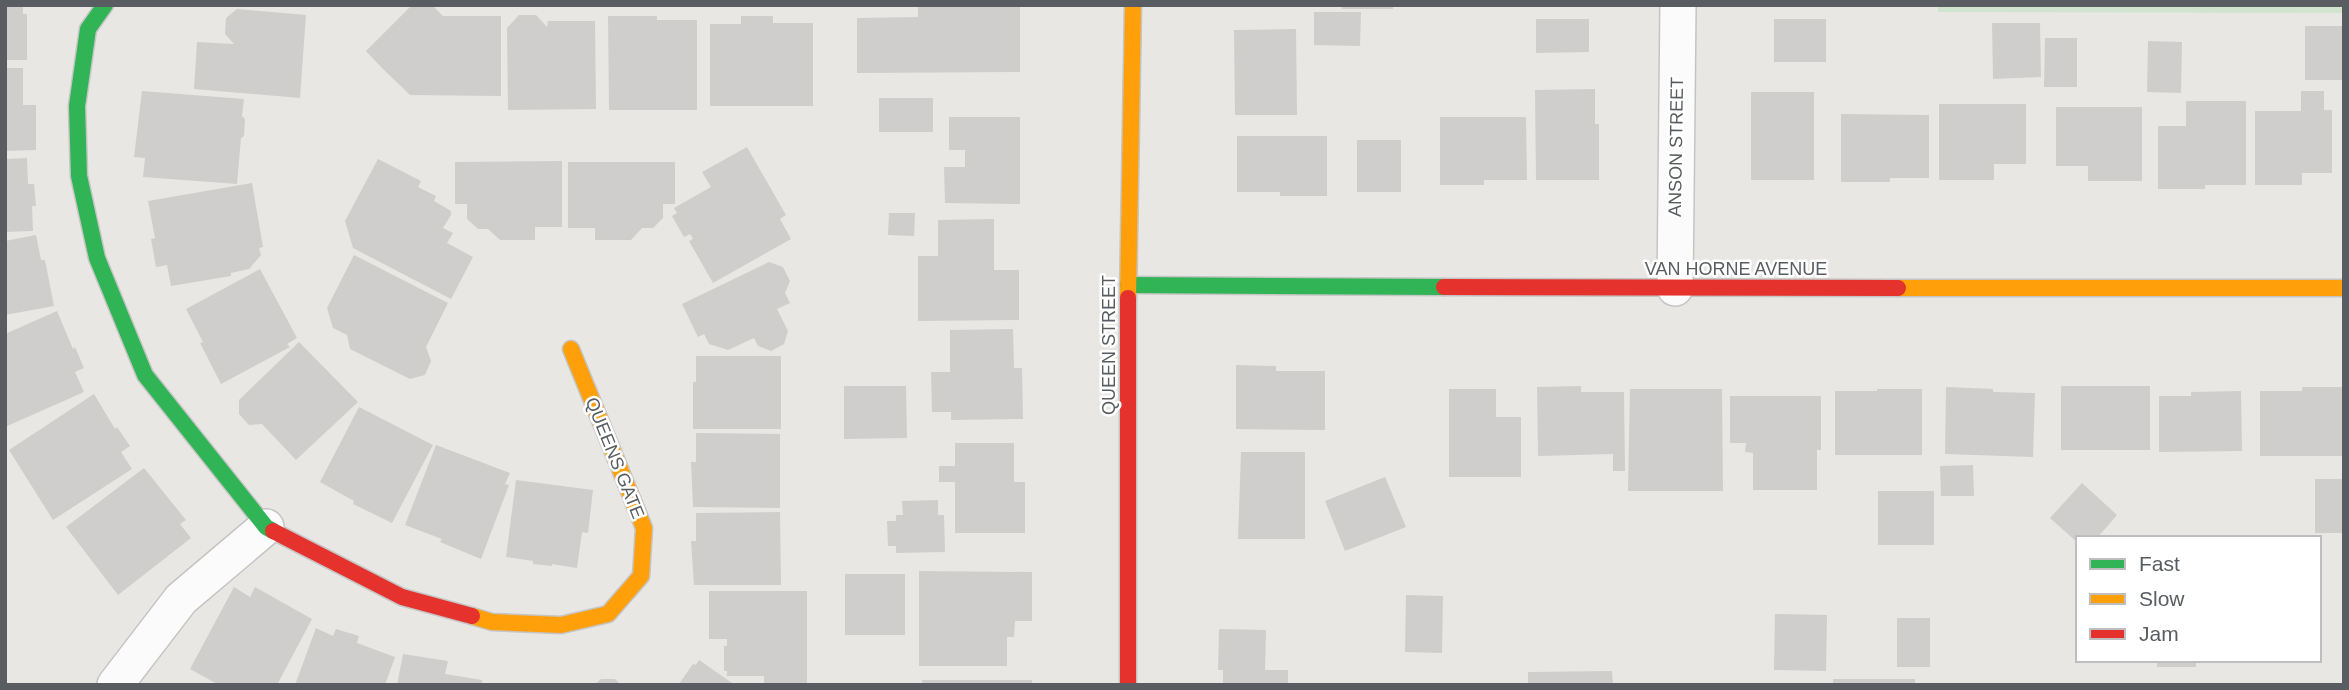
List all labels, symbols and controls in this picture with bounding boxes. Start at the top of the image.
street label: ANSON STREET [1665,77,1687,217]
street label: VAN HORNE AVENUE [1645,259,1827,279]
street label: QUEEN STREET [1099,275,1119,415]
street label: QUEENS GATE [582,395,648,521]
legend [2076,536,2321,662]
text: Fast [2139,552,2180,575]
text: Slow [2139,587,2185,610]
text: Jam [2139,622,2179,645]

